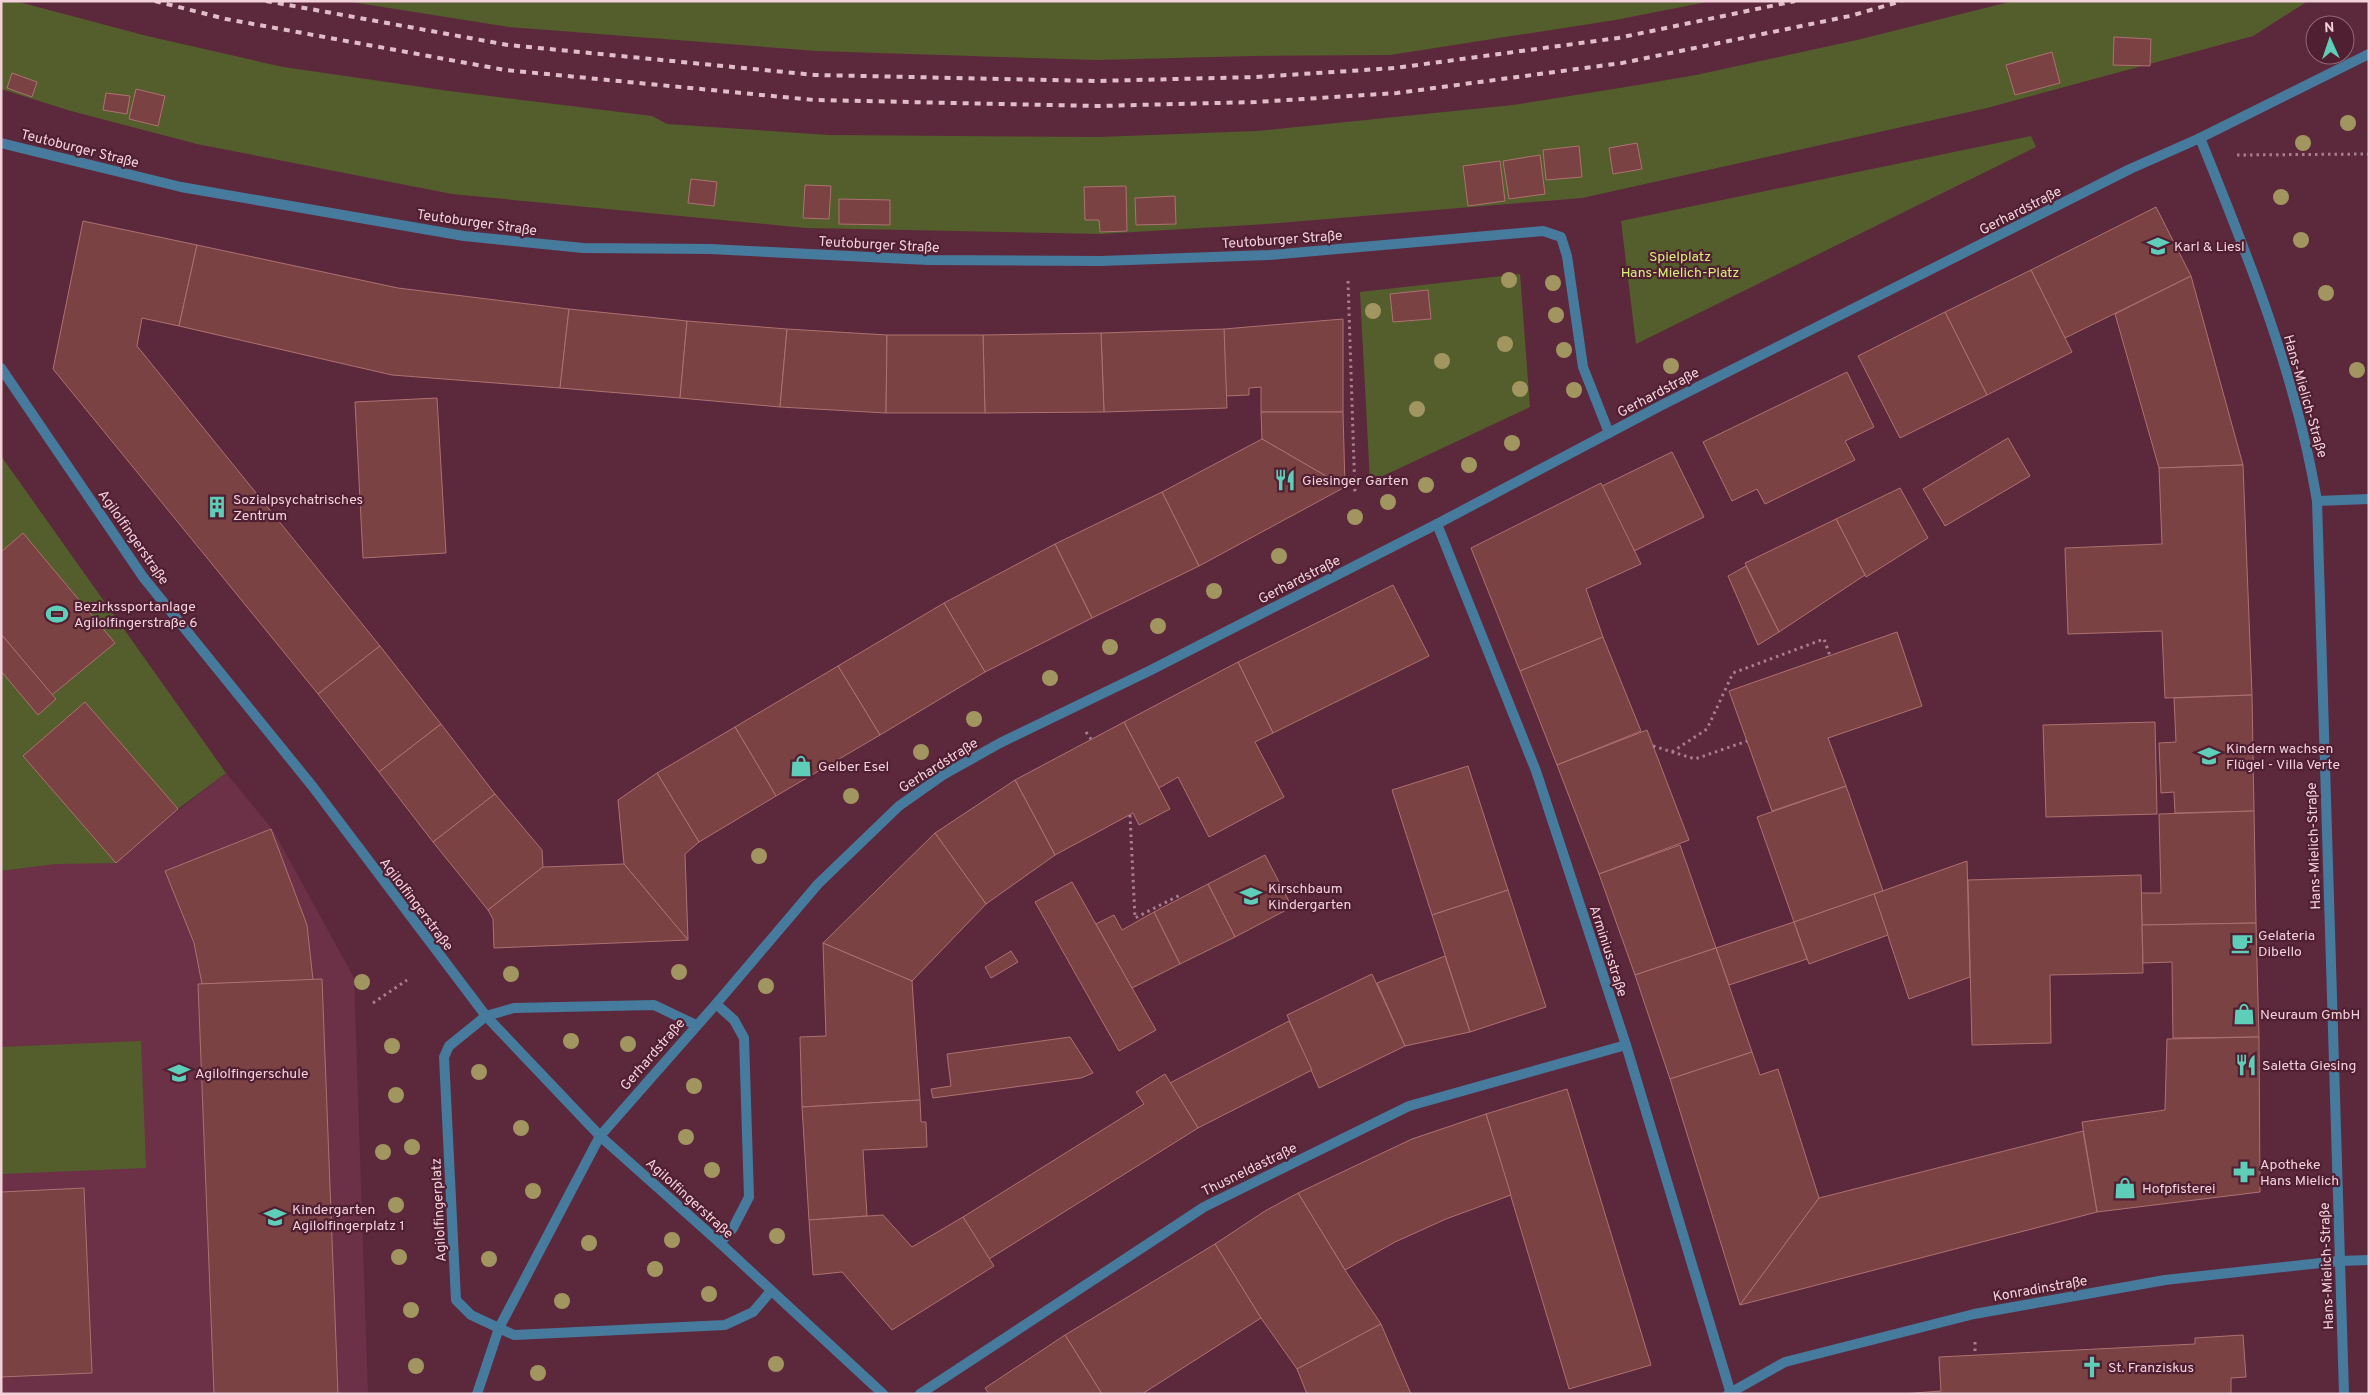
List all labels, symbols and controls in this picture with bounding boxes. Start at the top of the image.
north arrow [2305,15,2355,65]
text: N [2324,20,2335,37]
street label: Teutoburger Straße [19,127,141,172]
street label: Gerhardstraße [1977,183,2065,239]
street label: Teutoburger Straße [416,207,538,240]
street label: Teutoburger Straße [1221,228,1343,253]
school or university icon: Karl & Liesl [2145,233,2171,259]
street label: Teutoburger Straße [818,234,940,257]
place label: Karl & Liesl [2174,239,2245,256]
park label: Spielplatz Hans-Mielich-Platz [1621,249,1739,282]
street label: Hans-Mielich-Straße [2279,333,2330,460]
street label: Gerhardstraße [1615,365,1702,422]
restaurant icon: Giesinger Garten [1272,467,1298,493]
place label: Giesinger Garten [1302,473,1409,490]
street label: Agilolfingerstraße [94,487,172,589]
place label: Sozialpsychatrisches Zentrum [233,492,363,525]
building icon: Sozialpsychatrisches Zentrum [204,494,230,520]
street label: Gerhardstraße [1256,552,1344,608]
place label: Bezirkssportanlage Agilolfingerstraße 6 [74,599,198,632]
sports icon: Bezirkssportanlage Agilolfingerstraße 6 [44,601,70,627]
street label: Gerhardstraße [896,735,982,797]
place label: Kindern wachsen Flügel - Villa Verte [2226,741,2340,774]
school or university icon: Kindern wachsen Flügel - Villa Verte [2196,743,2222,769]
shop icon: Gelber Esel [788,753,814,779]
place label: Gelber Esel [818,759,889,776]
street label: Hans-Mielich-Straße [2304,782,2325,910]
street label: Agilolfingerstraße [375,855,456,955]
place label: Kirschbaum Kindergarten [1268,881,1351,914]
school or university icon: Kirschbaum Kindergarten [1238,883,1264,909]
street label: Arminiusstraße [1585,904,1630,999]
place label: Gelateria Dibello [2258,928,2315,961]
cafe icon: Gelateria Dibello [2229,930,2255,956]
shop icon: Neuraum GmbH [2231,1001,2257,1027]
place label: Neuraum GmbH [2260,1007,2360,1024]
street label: Gerhardstraße [617,1015,689,1095]
restaurant icon: Saletta Giesing [2233,1052,2259,1078]
place label: Saletta Giesing [2262,1058,2356,1075]
school or university icon: Agilolfingerschule [166,1060,192,1086]
place label: Agilolfingerschule [195,1066,308,1083]
street label: Thusneldastraße [1199,1140,1300,1201]
street label: Agilolfingerstraße [642,1155,736,1243]
place label: Apotheke Hans Mielich [2260,1157,2339,1190]
street label: Agilolfingerplatz [428,1158,451,1262]
pharmacy icon: Apotheke Hans Mielich [2231,1159,2257,1185]
shop icon: Hofpfisterei [2112,1175,2138,1201]
place label: Hofpfisterei [2142,1181,2216,1198]
place label: Kindergarten Agilolfingerplatz 1 [292,1202,405,1235]
street label: Hans-Mielich-Straße [2317,1202,2338,1330]
school or university icon: Kindergarten Agilolfingerplatz 1 [262,1204,288,1230]
street label: Konradinstraße [1992,1273,2089,1306]
church icon: St. Franziskus [2079,1354,2105,1380]
place label: St. Franziskus [2108,1360,2194,1377]

